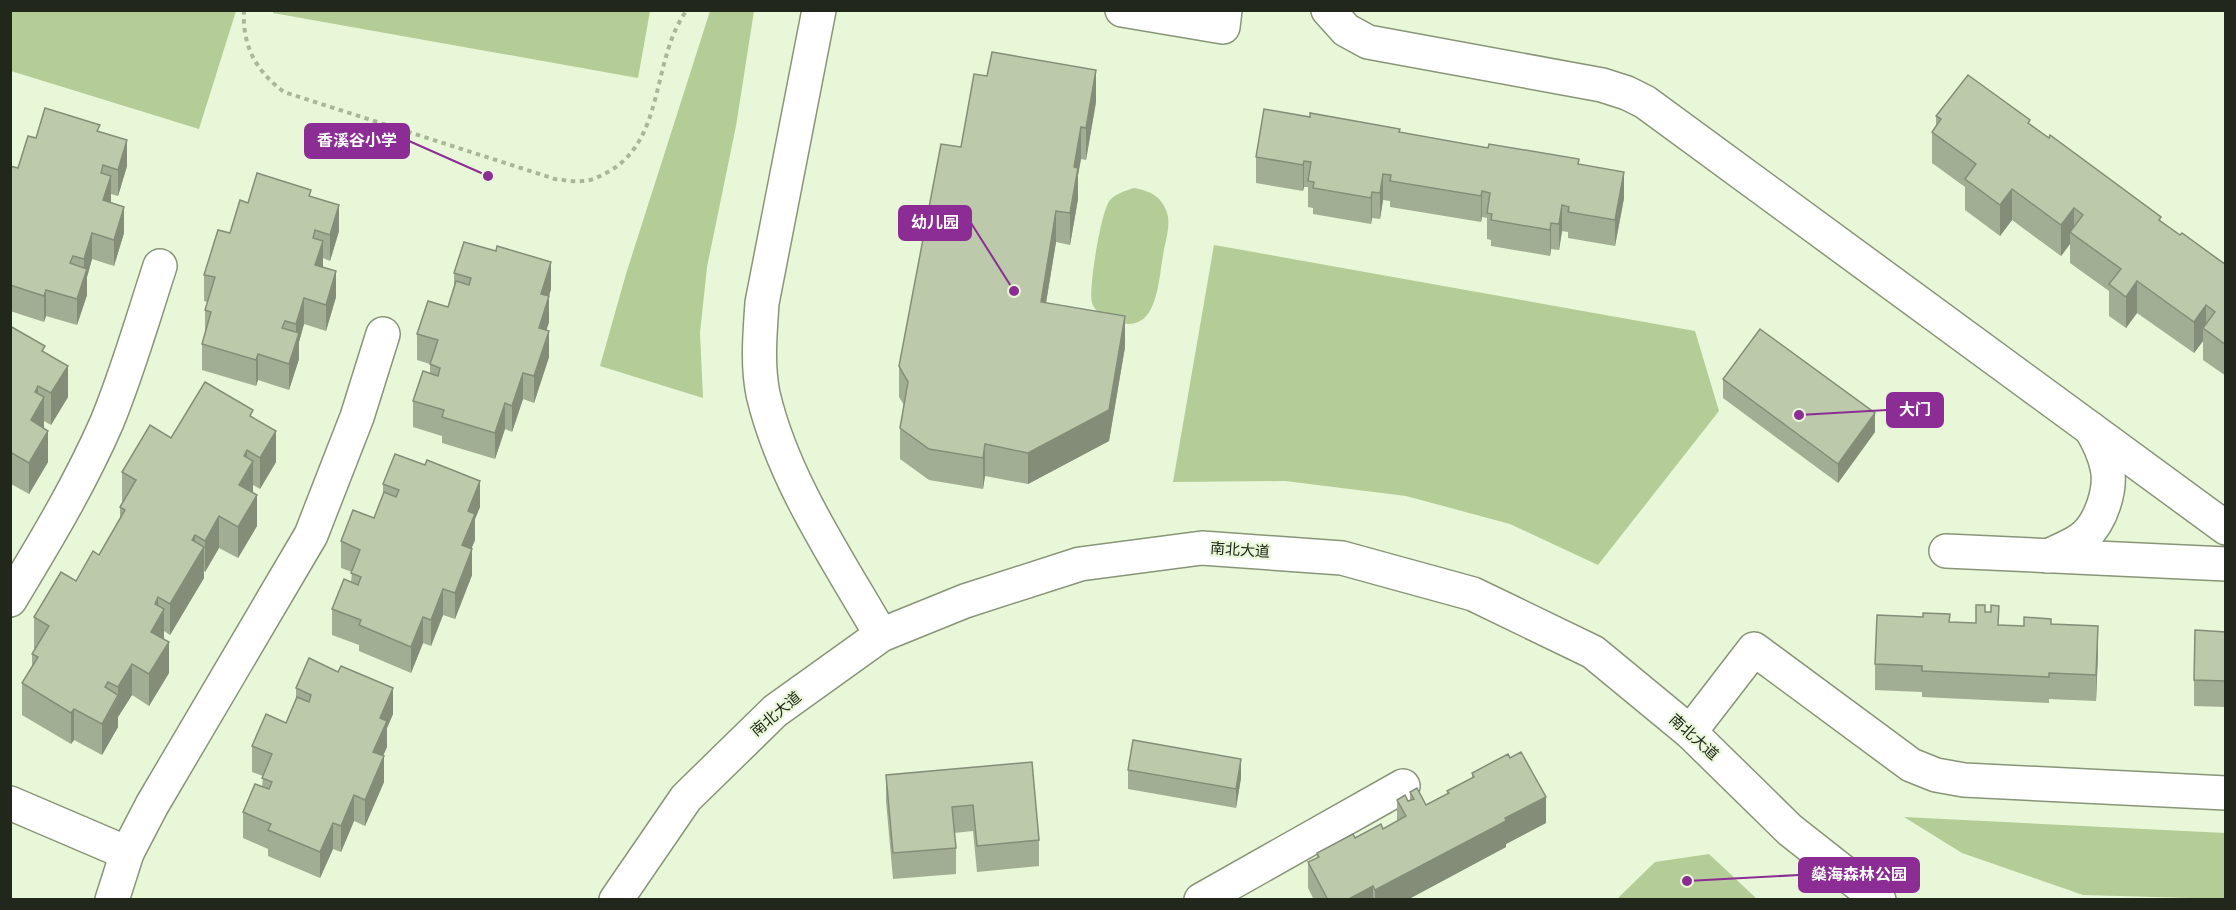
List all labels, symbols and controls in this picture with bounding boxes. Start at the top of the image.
callout: 香溪谷小学 [305,124,409,158]
text: 香溪谷小学 [317,130,397,150]
callout: 幼儿园 [899,206,971,240]
text: 幼儿园 [911,212,959,232]
callout: 大门 [1887,393,1943,427]
text: 大门 [1899,399,1931,419]
street label: 南北大道 [1209,538,1271,561]
street label: 南北大道 [747,687,805,740]
street label: 南北大道 [1666,709,1723,764]
callout: 燊海森林公园 [1799,858,1919,892]
text: 燊海森林公园 [1811,864,1907,884]

